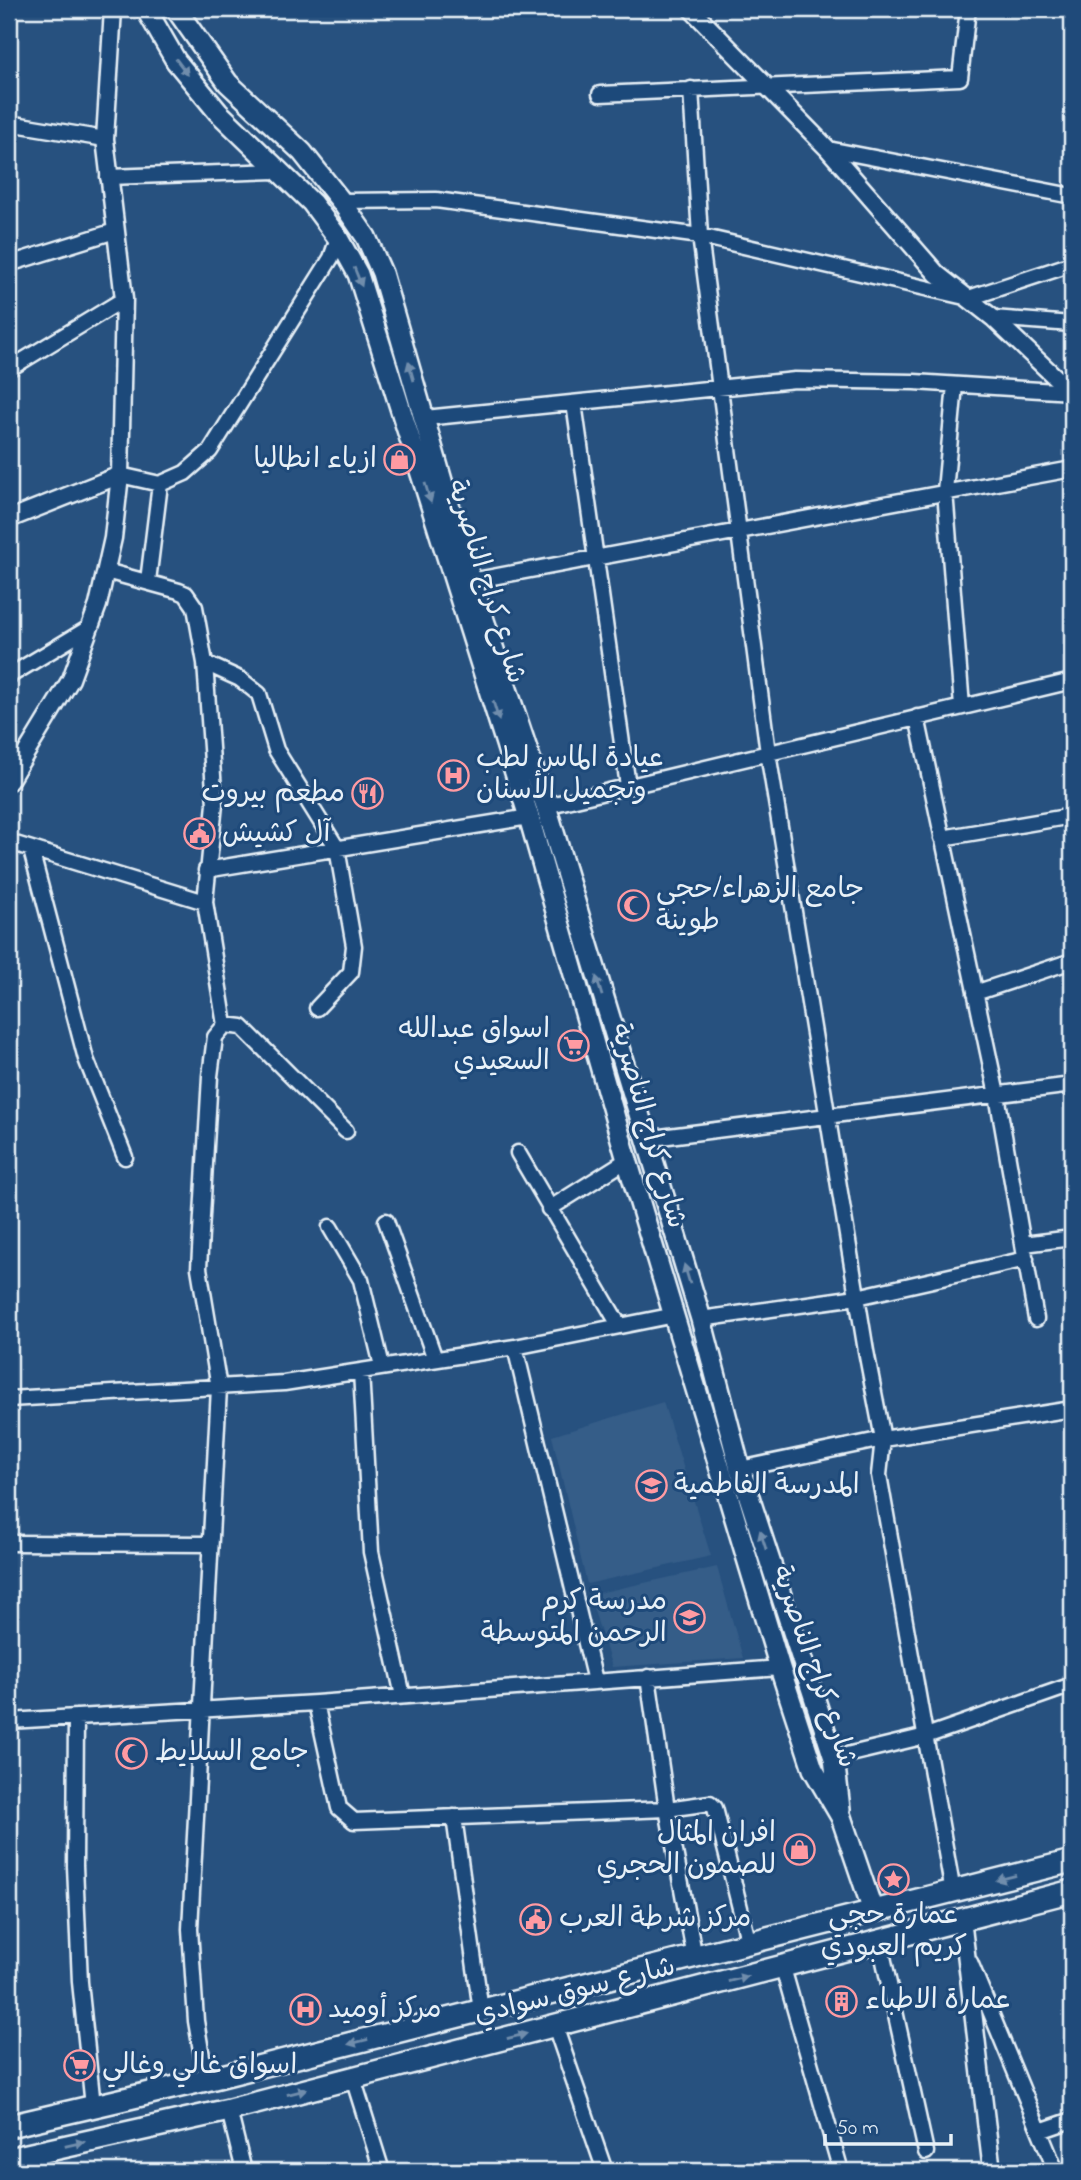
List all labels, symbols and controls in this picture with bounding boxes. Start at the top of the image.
one-way arrow [174,58,188,76]
one-way arrow [352,267,363,288]
one-way arrow [405,360,415,381]
place label: ازياء انطاليا [254,440,377,481]
shop icon: ازياء انطاليا [383,443,417,477]
street label: شارع كراج الناصرية [434,475,536,689]
one-way arrow [424,483,434,504]
one-way arrow [491,700,501,721]
place label: عيادة الماس لطب وتجميل الأسنان [476,739,664,812]
hospital icon: عيادة الماس لطب وتجميل الأسنان [436,758,470,792]
place label: مطعم بيروت [201,774,345,815]
restaurant icon: مطعم بيروت [351,777,385,811]
place label: آل كشيش [222,814,332,855]
public building icon: آل كشيش [182,817,216,851]
place label: جامع الزهراء/حجي طوينة [656,870,864,943]
mosque icon: جامع الزهراء/حجي طوينة [616,889,650,923]
one-way arrow [594,976,604,997]
place label: اسواق عبدالله السعيدي [398,1010,550,1083]
street label: شارع كراج الناصرية [598,1019,696,1233]
supermarket icon: اسواق عبدالله السعيدي [556,1029,590,1063]
one-way arrow [681,1264,692,1285]
place label: المدرسة الفاطمية [674,1466,860,1507]
school or university icon: المدرسة الفاطمية [634,1469,668,1503]
one-way arrow [757,1529,768,1550]
street label: شارع كراج الناصرية [759,1560,867,1774]
place label: مدرسة كرم الرحمن المتوسطة [481,1582,667,1655]
school or university icon: مدرسة كرم الرحمن المتوسطة [673,1601,707,1635]
place label: جامع السلايط [155,1733,309,1774]
mosque icon: جامع السلايط [115,1736,149,1770]
place label: افران المثال للصمون الحجري [597,1814,776,1887]
shop icon: افران المثال للصمون الحجري [782,1833,816,1867]
place icon: عمارة حجي كريم العبودي [877,1862,911,1896]
one-way arrow [995,1873,1017,1884]
place label: عمارة حجي كريم العبودي [821,1896,967,1969]
place label: مركز شرطة العرب [559,1899,751,1940]
public building icon: مركز شرطة العرب [519,1902,553,1936]
street label: شارع سوق سوادي [470,1947,680,2037]
one-way arrow [727,1973,749,1984]
place label: عمارة الاطباء [865,1981,1012,2022]
building icon: عمارة الاطباء [825,1984,859,2018]
place label: مركز أوميد [328,1990,442,2031]
hospital icon: مركز أوميد [288,1993,322,2027]
one-way arrow [506,2030,528,2041]
one-way arrow [347,2037,369,2048]
place label: اسواق غالي وغالي [102,2046,297,2088]
supermarket icon: اسواق غالي وغالي [62,2049,96,2083]
one-way arrow [286,2086,308,2097]
scale bar [825,2103,951,2147]
text: 50 m [836,2114,879,2144]
one-way arrow [64,2138,86,2149]

